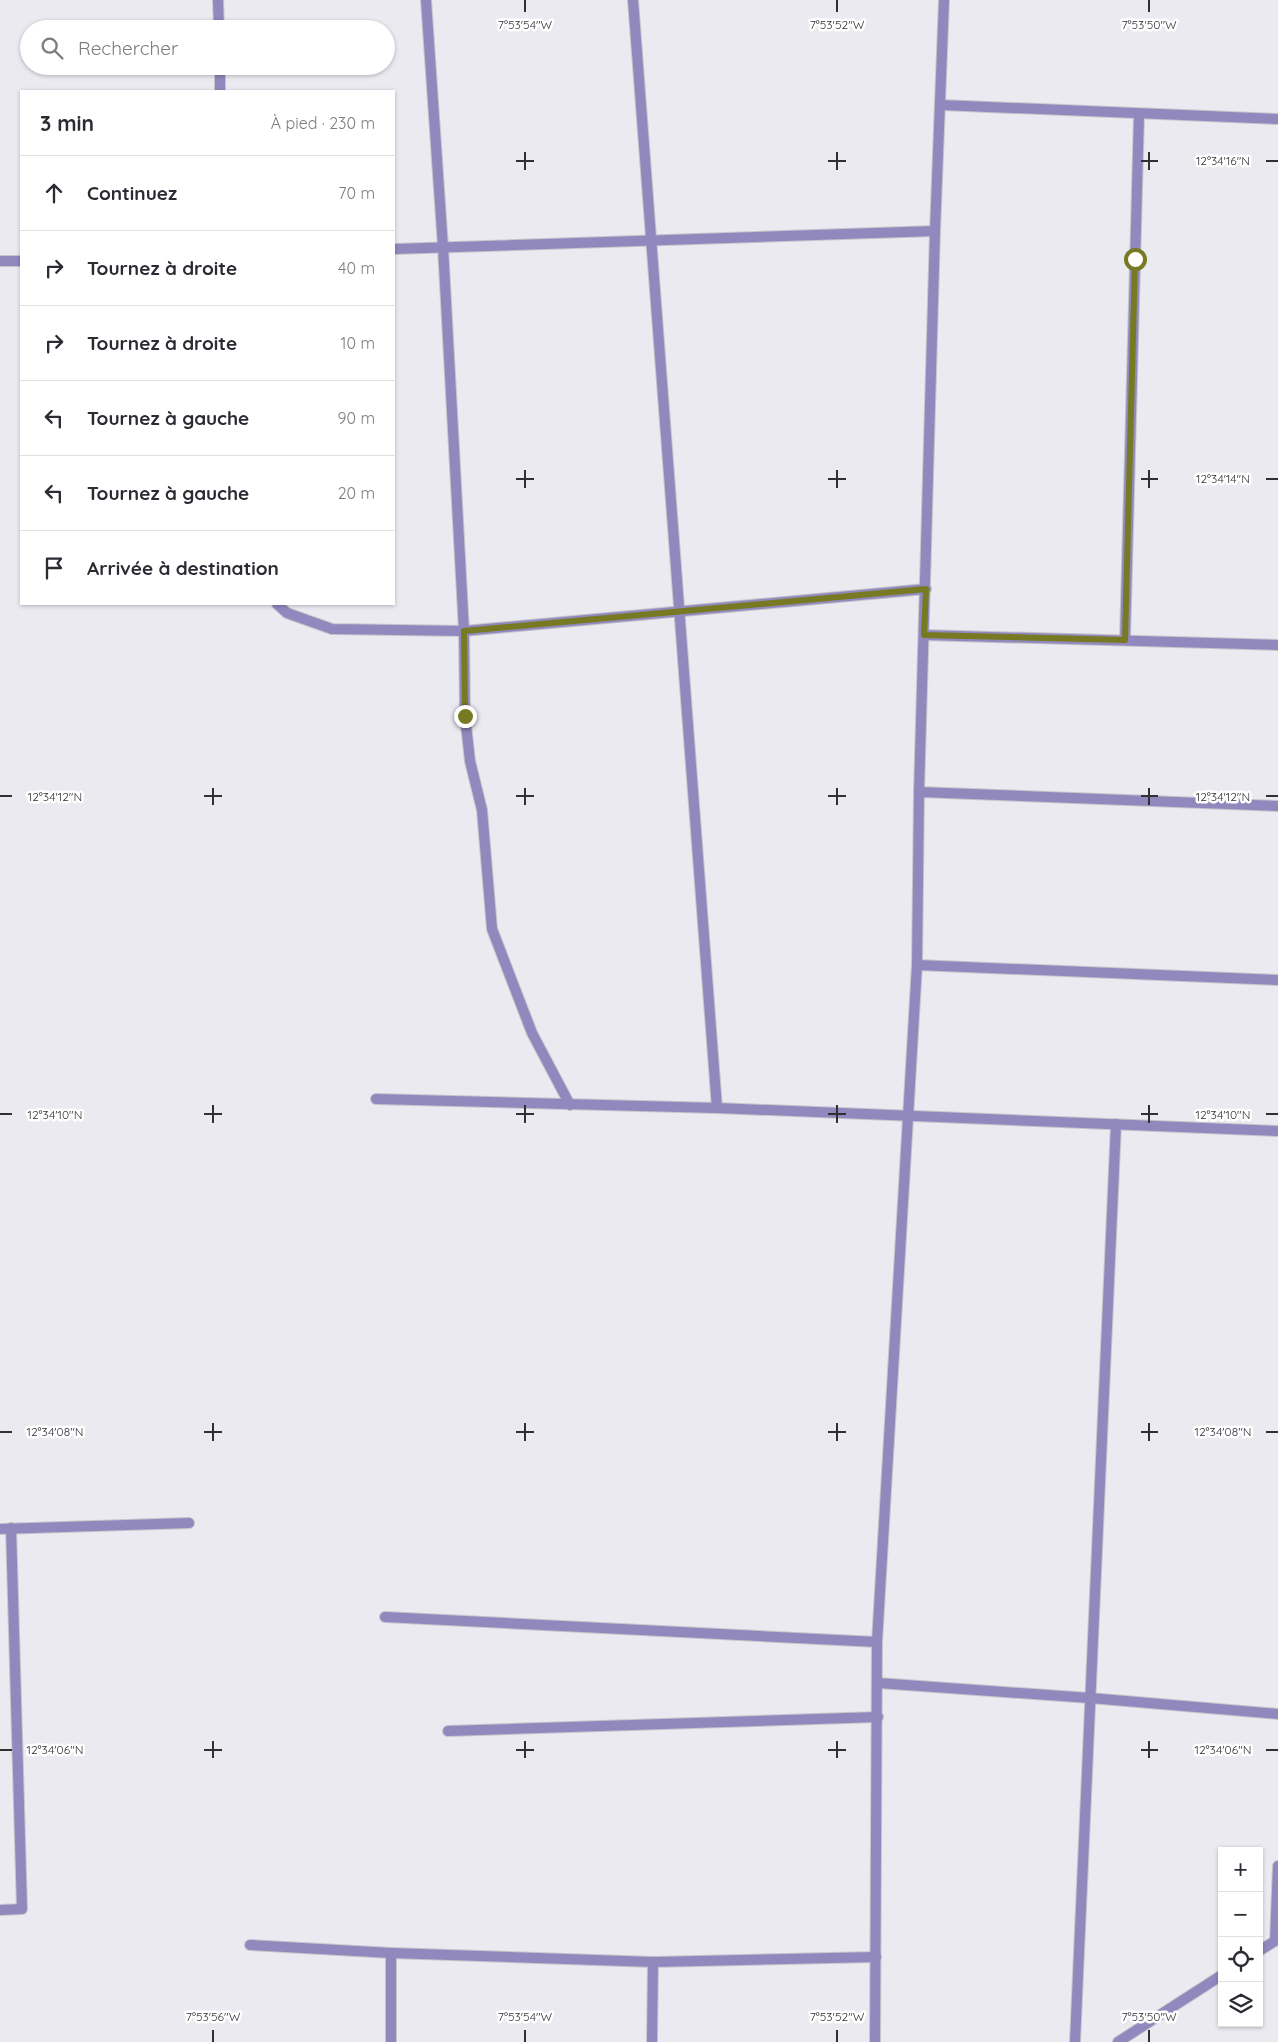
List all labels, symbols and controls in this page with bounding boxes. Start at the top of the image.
text: 7°53'54"W [498,17,553,32]
text: 7°53'52"W [810,17,865,32]
text: 7°53'50"W [1121,17,1177,32]
search box [20,20,395,75]
icon: search [38,34,66,62]
text: Rechercher [78,36,178,60]
text: 3 min [40,110,94,136]
text: À pied · 230 m [271,113,375,133]
text: 12°34'16"N [1196,153,1250,168]
icon: ahead [40,179,68,207]
text: Continuez [87,181,177,205]
text: 70 m [338,183,375,203]
route start [1124,248,1147,271]
icon: right [40,254,68,282]
text: Tournez à droite [87,256,237,280]
text: 40 m [338,258,375,278]
icon: right [40,329,68,357]
text: Tournez à droite [87,331,237,355]
text: 10 m [341,333,375,353]
icon: left [40,404,68,432]
text: Tournez à gauche [87,406,249,430]
text: 90 m [338,408,375,428]
text: 12°34'14"N [1196,471,1250,486]
icon: left [40,479,68,507]
text: Tournez à gauche [87,481,249,505]
text: 20 m [338,483,375,503]
icon: arrive [40,554,68,582]
text: Arrivée à destination [87,556,279,580]
route end [454,705,477,728]
text: 12°34'12"N [28,789,82,804]
text: 12°34'12"N [1196,789,1250,804]
text: 12°34'10"N [28,1107,82,1122]
text: 12°34'10"N [1196,1107,1250,1122]
text: 12°34'08"N [27,1424,83,1439]
text: 12°34'08"N [1195,1424,1251,1439]
text: 12°34'06"N [27,1742,83,1757]
text: 12°34'06"N [1195,1742,1251,1757]
map controls [1218,1847,1263,2027]
button: + [1218,1847,1263,1892]
button: − [1218,1892,1263,1937]
button: locate [1218,1937,1263,1982]
button: layers [1218,1982,1263,2027]
text: 7°53'56"W [186,2009,241,2024]
text: 7°53'54"W [498,2009,553,2024]
text: 7°53'52"W [810,2009,865,2024]
text: 7°53'50"W [1121,2009,1177,2024]

